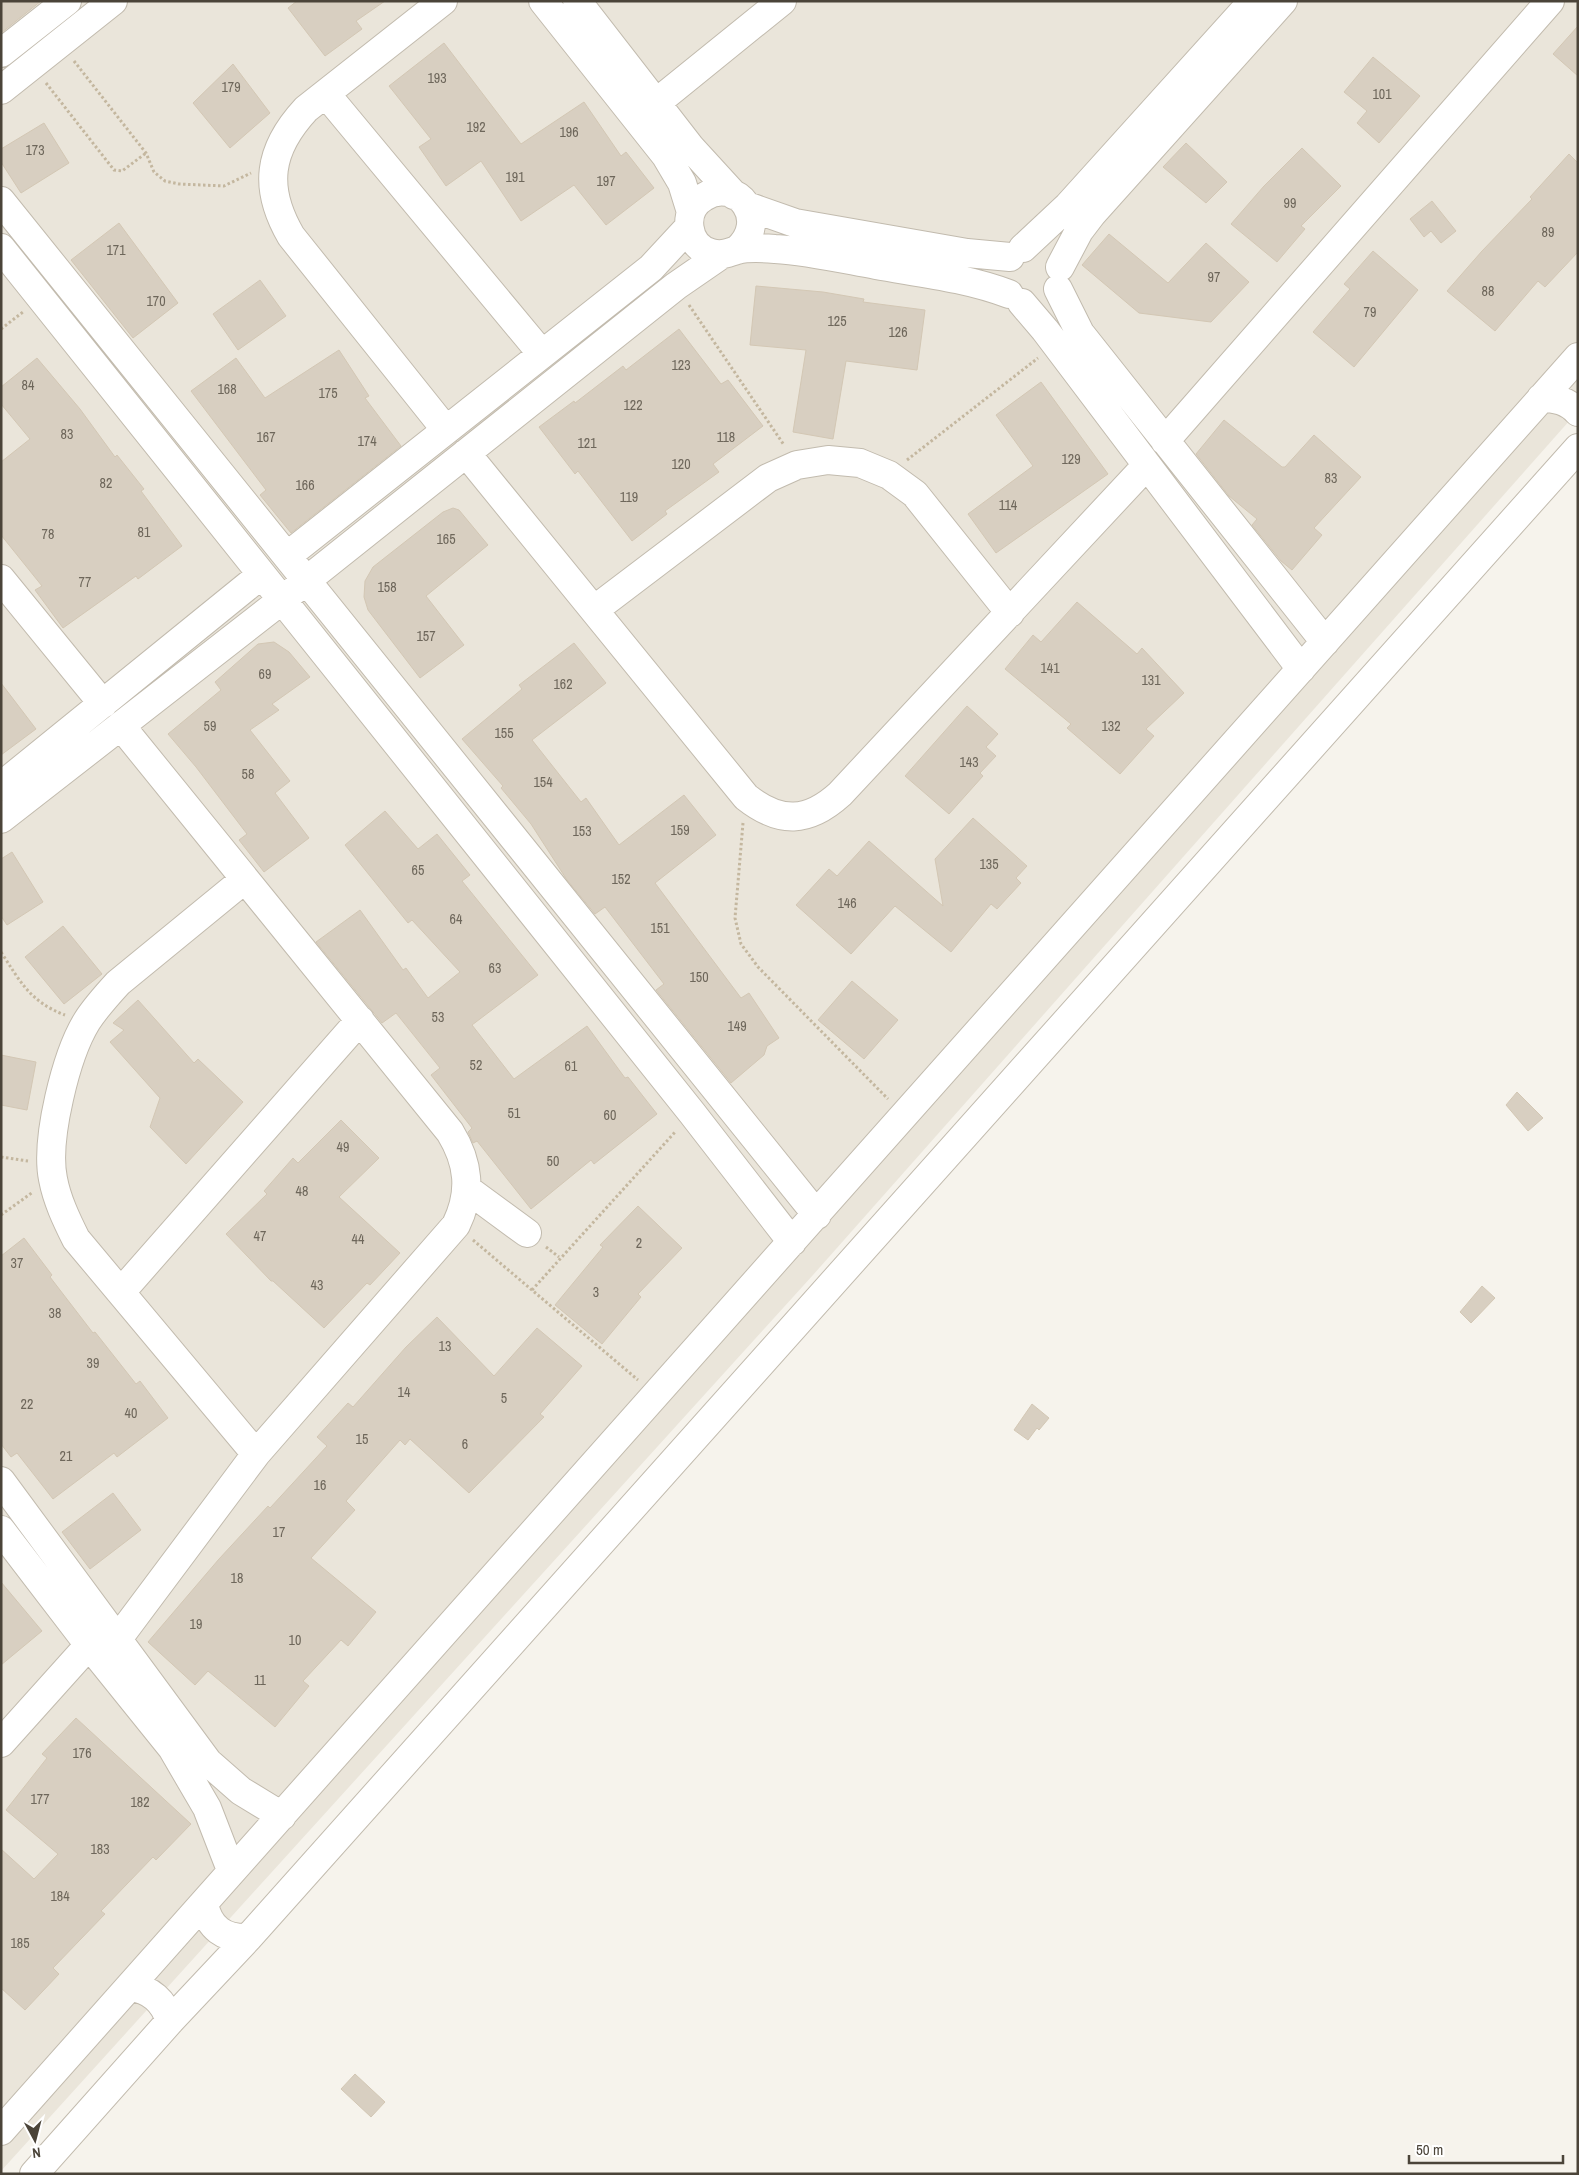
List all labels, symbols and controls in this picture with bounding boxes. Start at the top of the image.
house number: 193 [427,69,447,87]
house number: 179 [221,78,241,96]
house number: 101 [1372,85,1392,103]
house number: 192 [466,118,486,136]
house number: 196 [559,123,579,141]
house number: 173 [25,141,45,159]
house number: 191 [505,168,525,186]
house number: 197 [596,172,616,190]
house number: 99 [1284,194,1296,212]
house number: 89 [1542,223,1554,241]
house number: 171 [106,241,126,259]
house number: 97 [1208,268,1220,286]
house number: 88 [1482,282,1494,300]
house number: 170 [146,292,166,310]
house number: 79 [1364,303,1376,321]
house number: 125 [827,312,847,330]
house number: 126 [888,323,908,341]
house number: 123 [671,356,691,374]
house number: 84 [22,376,35,394]
house number: 168 [217,380,237,398]
house number: 175 [318,384,338,402]
house number: 122 [623,396,643,414]
house number: 83 [61,425,73,443]
house number: 167 [256,428,276,446]
house number: 118 [717,428,735,446]
house number: 174 [357,432,377,450]
house number: 121 [577,434,597,452]
house number: 129 [1061,450,1081,468]
house number: 120 [671,455,691,473]
house number: 83 [1325,469,1337,487]
house number: 82 [100,474,112,492]
house number: 166 [295,476,315,494]
house number: 119 [620,488,638,506]
house number: 114 [999,496,1018,514]
house number: 81 [138,523,151,541]
house number: 78 [42,525,54,543]
house number: 165 [436,530,456,548]
house number: 77 [79,573,91,591]
house number: 158 [377,578,397,596]
house number: 157 [416,627,436,645]
house number: 141 [1040,659,1060,677]
house number: 69 [259,665,271,683]
house number: 131 [1141,671,1161,689]
house number: 162 [553,675,573,693]
house number: 59 [204,717,216,735]
house number: 132 [1101,717,1121,735]
house number: 155 [494,724,514,742]
house number: 143 [959,753,979,771]
house number: 58 [242,765,254,783]
house number: 154 [533,773,553,791]
house number: 159 [670,821,690,839]
house number: 153 [572,822,592,840]
house number: 135 [979,855,999,873]
house number: 65 [412,861,424,879]
house number: 152 [611,870,631,888]
house number: 146 [837,894,857,912]
house number: 64 [450,910,463,928]
house number: 151 [650,919,670,937]
house number: 63 [489,959,501,977]
house number: 150 [689,968,709,986]
house number: 53 [432,1008,444,1026]
house number: 149 [727,1017,747,1035]
house number: 52 [470,1056,482,1074]
house number: 61 [565,1057,578,1075]
house number: 51 [508,1104,521,1122]
house number: 60 [604,1106,616,1124]
house number: 49 [337,1138,349,1156]
house number: 50 [547,1152,559,1170]
house number: 48 [296,1182,308,1200]
house number: 47 [254,1227,266,1245]
house number: 44 [352,1230,365,1248]
house number: 2 [636,1234,642,1252]
house number: 37 [11,1254,23,1272]
house number: 43 [311,1276,323,1294]
house number: 3 [593,1283,599,1301]
house number: 38 [49,1304,61,1322]
house number: 13 [439,1337,451,1355]
house number: 39 [87,1354,99,1372]
house number: 14 [398,1383,411,1401]
house number: 5 [501,1389,507,1407]
house number: 22 [21,1395,33,1413]
house number: 40 [125,1404,137,1422]
house number: 15 [356,1430,368,1448]
house number: 6 [462,1435,468,1453]
house number: 21 [60,1447,73,1465]
house number: 16 [314,1476,326,1494]
house number: 17 [273,1523,285,1541]
house number: 18 [231,1569,243,1587]
house number: 19 [190,1615,202,1633]
house number: 10 [289,1631,301,1649]
house number: 11 [254,1671,267,1689]
house number: 176 [72,1744,92,1762]
house number: 177 [30,1790,50,1808]
house number: 182 [130,1793,150,1811]
house number: 183 [90,1840,110,1858]
house number: 184 [50,1887,70,1905]
house number: 185 [10,1934,30,1952]
north arrow [10,2115,60,2165]
scale bar [1409,2132,1563,2164]
text: 50 m [1416,2139,1443,2160]
text: N [31,2143,42,2162]

